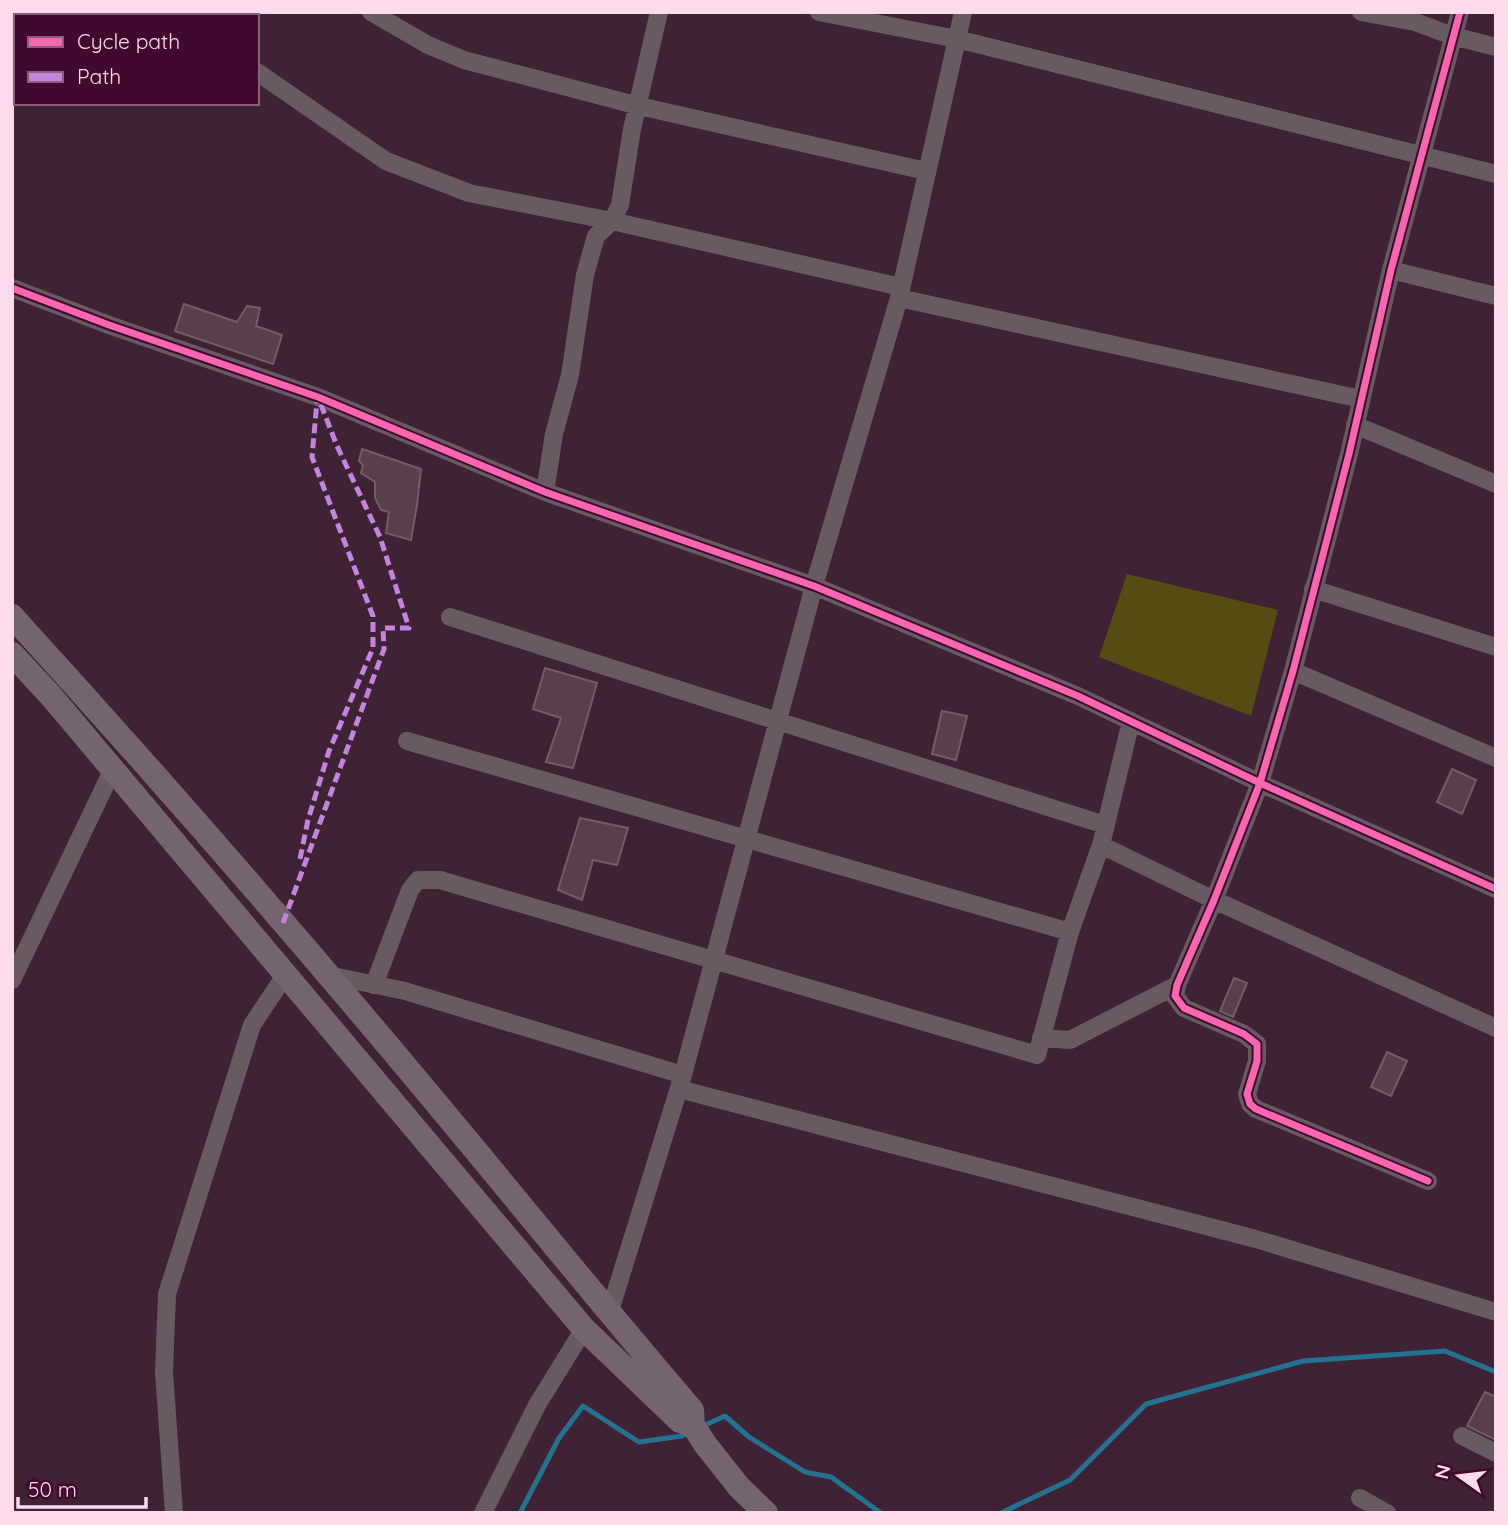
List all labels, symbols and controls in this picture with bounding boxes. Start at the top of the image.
legend [14,14,259,105]
text: Cycle path [77,28,180,54]
text: Path [77,63,121,89]
north arrow [1424,1441,1494,1511]
text: N [1429,1462,1456,1482]
scale bar [18,1466,145,1510]
text: 50 m [28,1476,77,1502]

